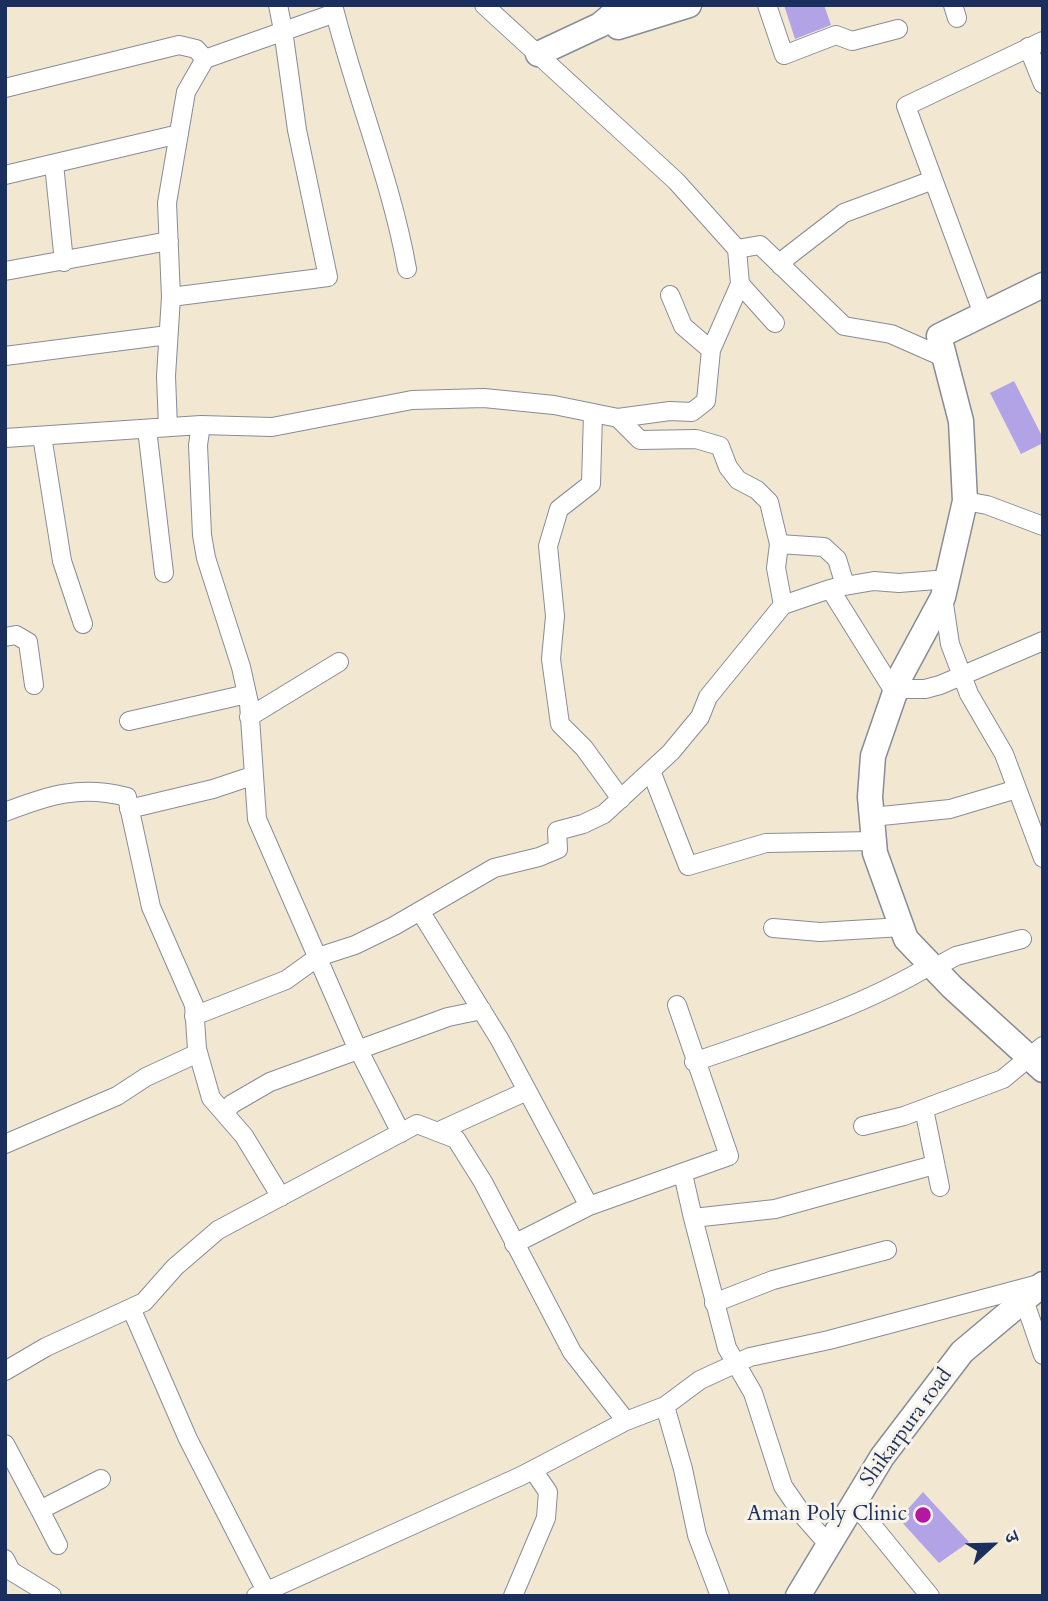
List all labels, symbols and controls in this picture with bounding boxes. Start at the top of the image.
street label: Shikarpura road [856,1364,958,1492]
place label: Aman Poly Clinic [747,1502,907,1528]
marker: Aman Poly Clinic [913,1505,933,1525]
north arrow [957,1510,1027,1580]
text: उ [998,1528,1025,1546]

